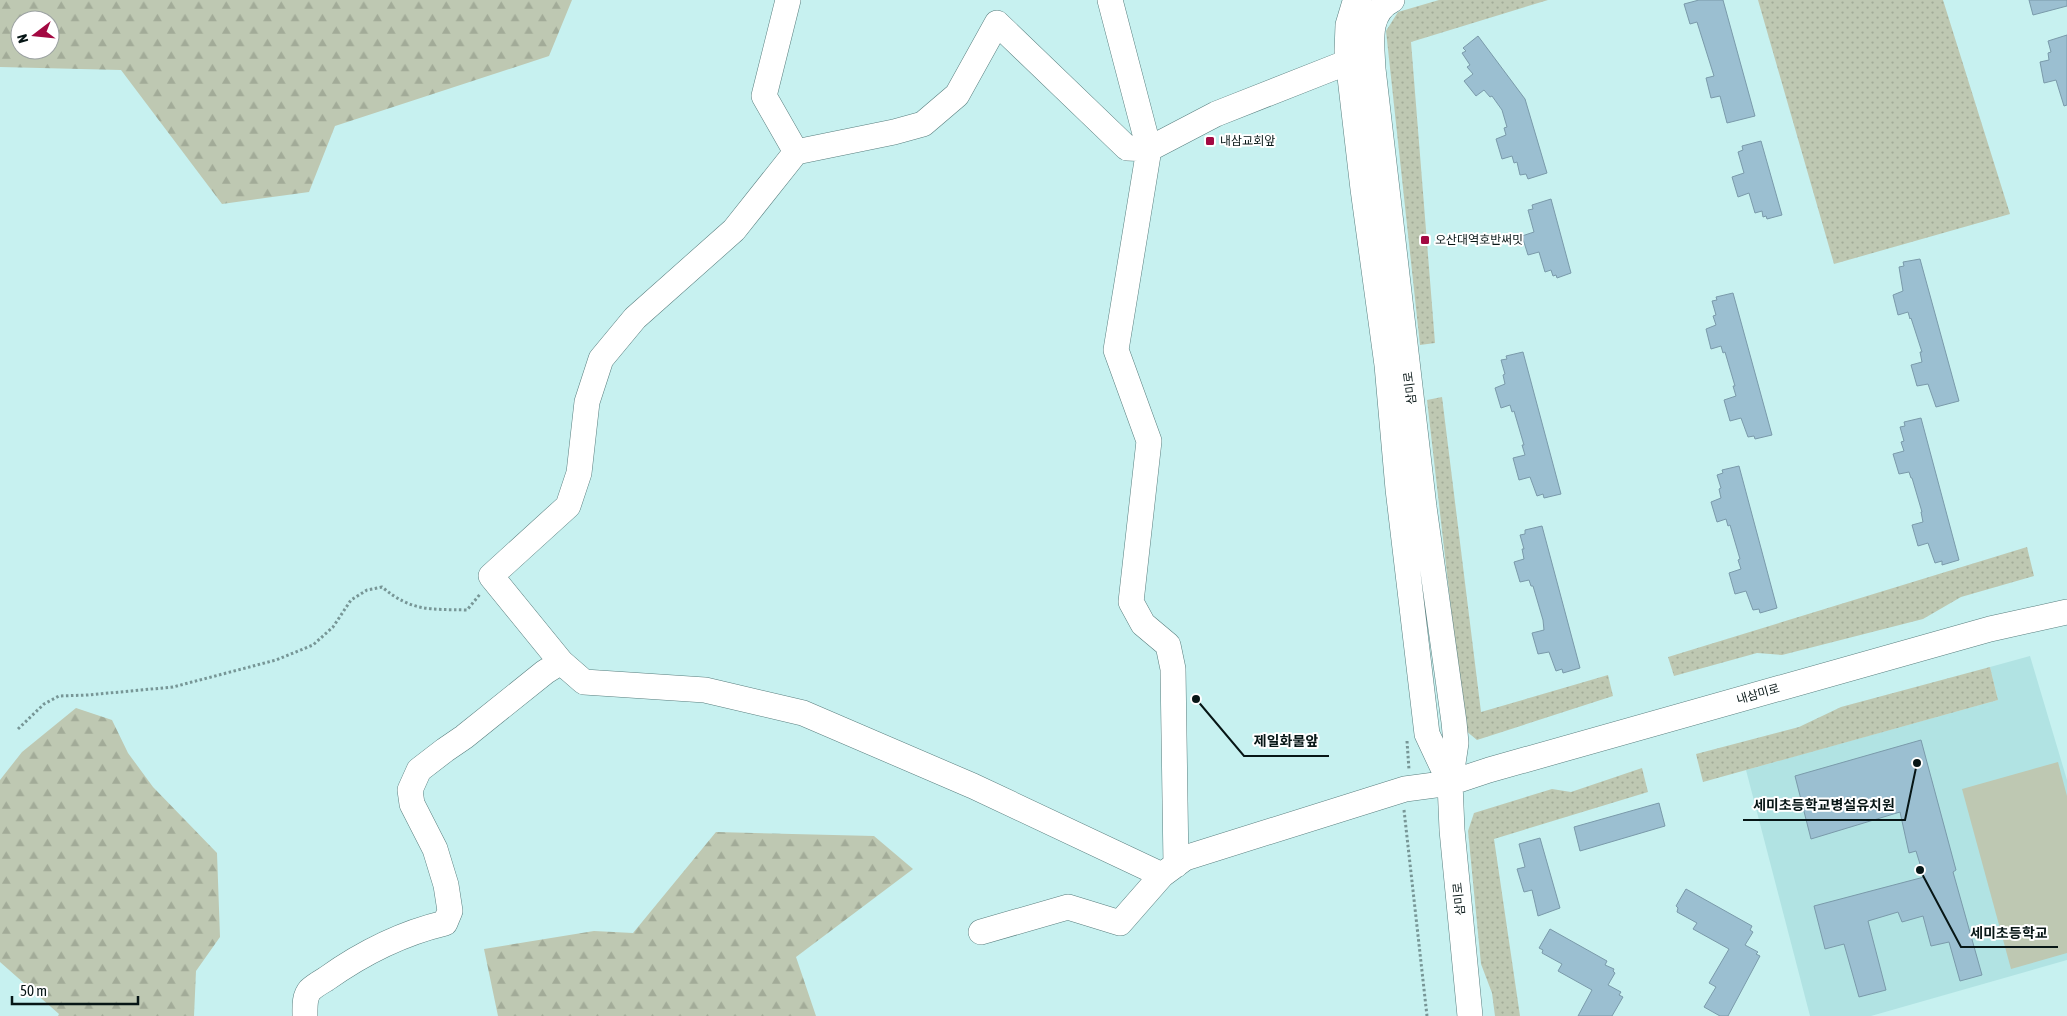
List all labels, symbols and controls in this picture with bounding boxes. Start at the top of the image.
north arrow [10,10,60,60]
text: N [14,32,31,45]
place label: 내삼교회앞 [1220,134,1275,148]
marker: 내삼교회앞 [1204,135,1216,147]
place label: 오산대역호반써밋 [1435,233,1523,247]
marker: 오산대역호반써밋 [1419,234,1431,246]
street label: 삼미로 [1401,371,1419,405]
street label: 내삼미로 [1735,681,1781,707]
callout: 제일화물앞 [1244,727,1329,756]
text: 제일화물앞 [1254,733,1318,749]
callout: 세미초등학교병설유치원 [1743,791,1905,820]
text: 세미초등학교병설유치원 [1753,797,1895,813]
street label: 삼미로 [1450,882,1468,916]
callout: 세미초등학교 [1961,918,2058,947]
text: 세미초등학교 [1970,925,2048,941]
scale bar [12,974,139,1006]
text: 50 m [20,982,47,999]

